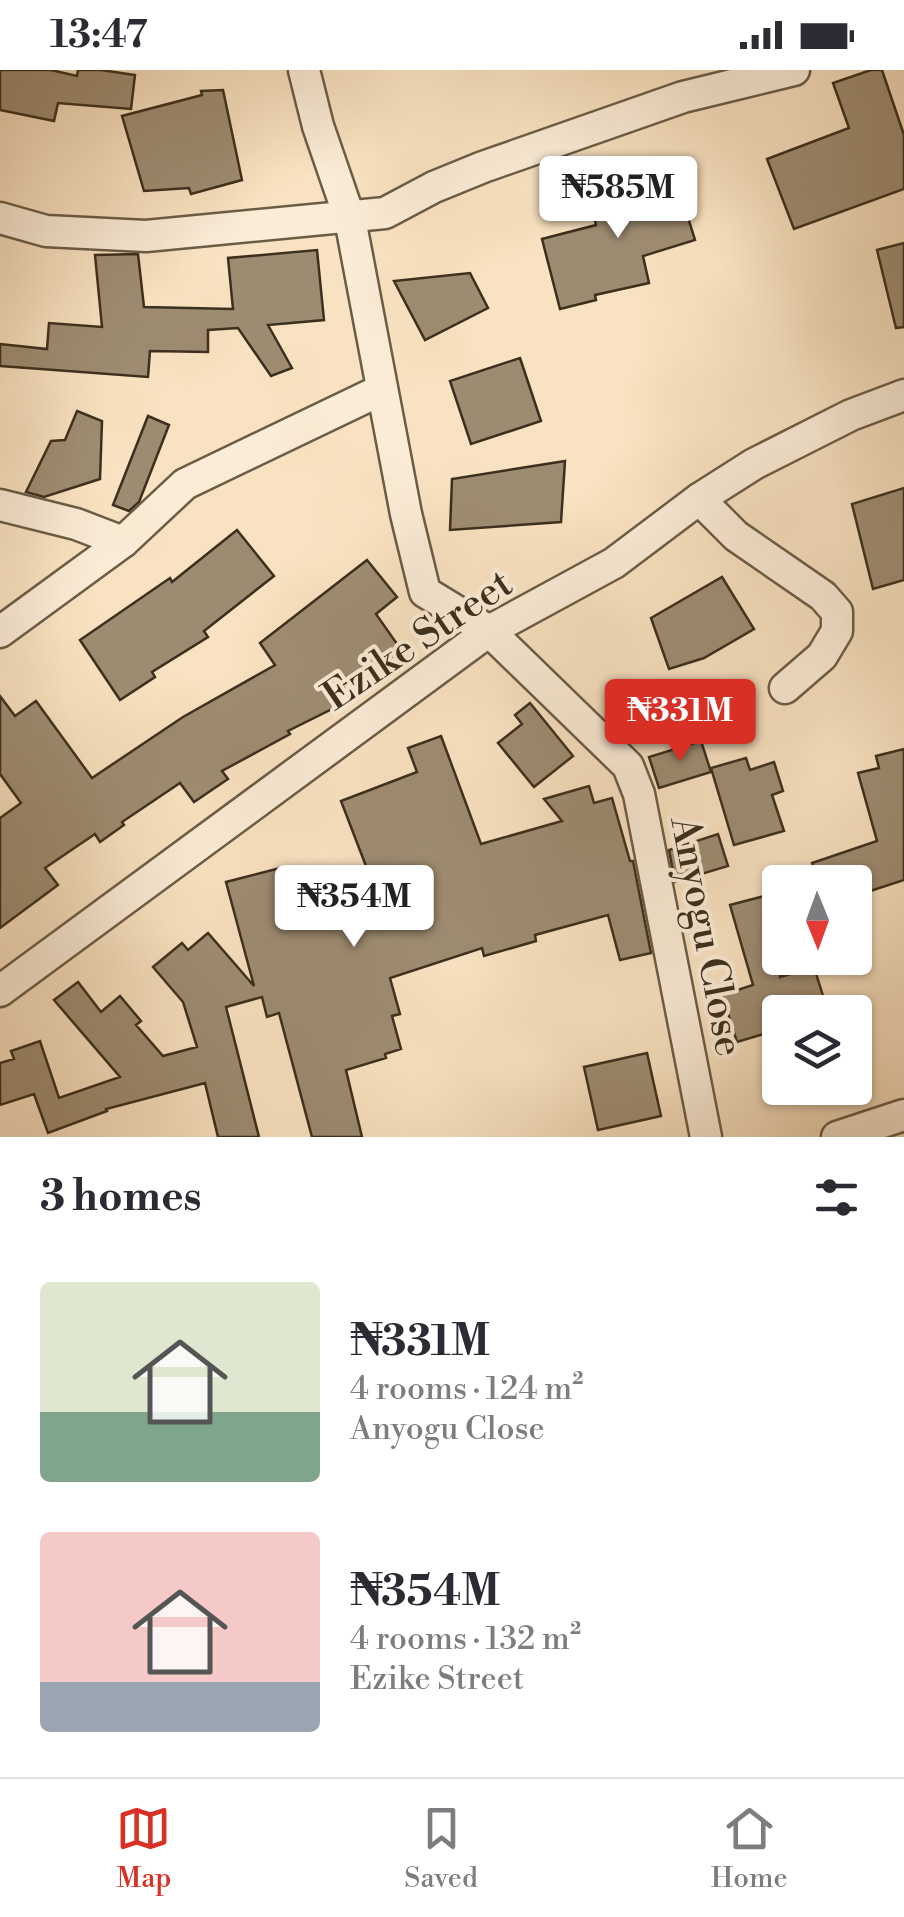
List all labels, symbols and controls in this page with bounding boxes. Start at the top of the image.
text: 13:47 [50,12,148,59]
pin: ₦585M [548,156,688,241]
text: ₦585M [561,168,675,208]
street label: Ezike Street [314,559,522,722]
pin: ₦331M [610,679,750,764]
text: ₦331M [627,691,733,731]
street label: Anyogu Close [657,811,754,1061]
pin: ₦354M [284,865,424,950]
north arrow [762,865,872,975]
map controls [762,865,872,1105]
text: ₦354M [297,877,411,917]
button: layers [762,995,872,1105]
icon: filters [809,1170,864,1225]
text: 3 homes [40,1171,202,1224]
text: ₦331M [350,1316,490,1369]
icon: home [120,1322,240,1442]
text: 4 rooms · 124 m² [350,1369,583,1409]
text: Anyogu Close [350,1409,545,1449]
text: ₦354M [350,1566,500,1619]
icon: home [120,1572,240,1692]
text: 4 rooms · 132 m² [350,1619,581,1659]
text: Ezike Street [350,1659,524,1699]
tab: Map [116,1801,172,1896]
tab: Saved [404,1801,478,1896]
tab: Home [711,1801,788,1896]

